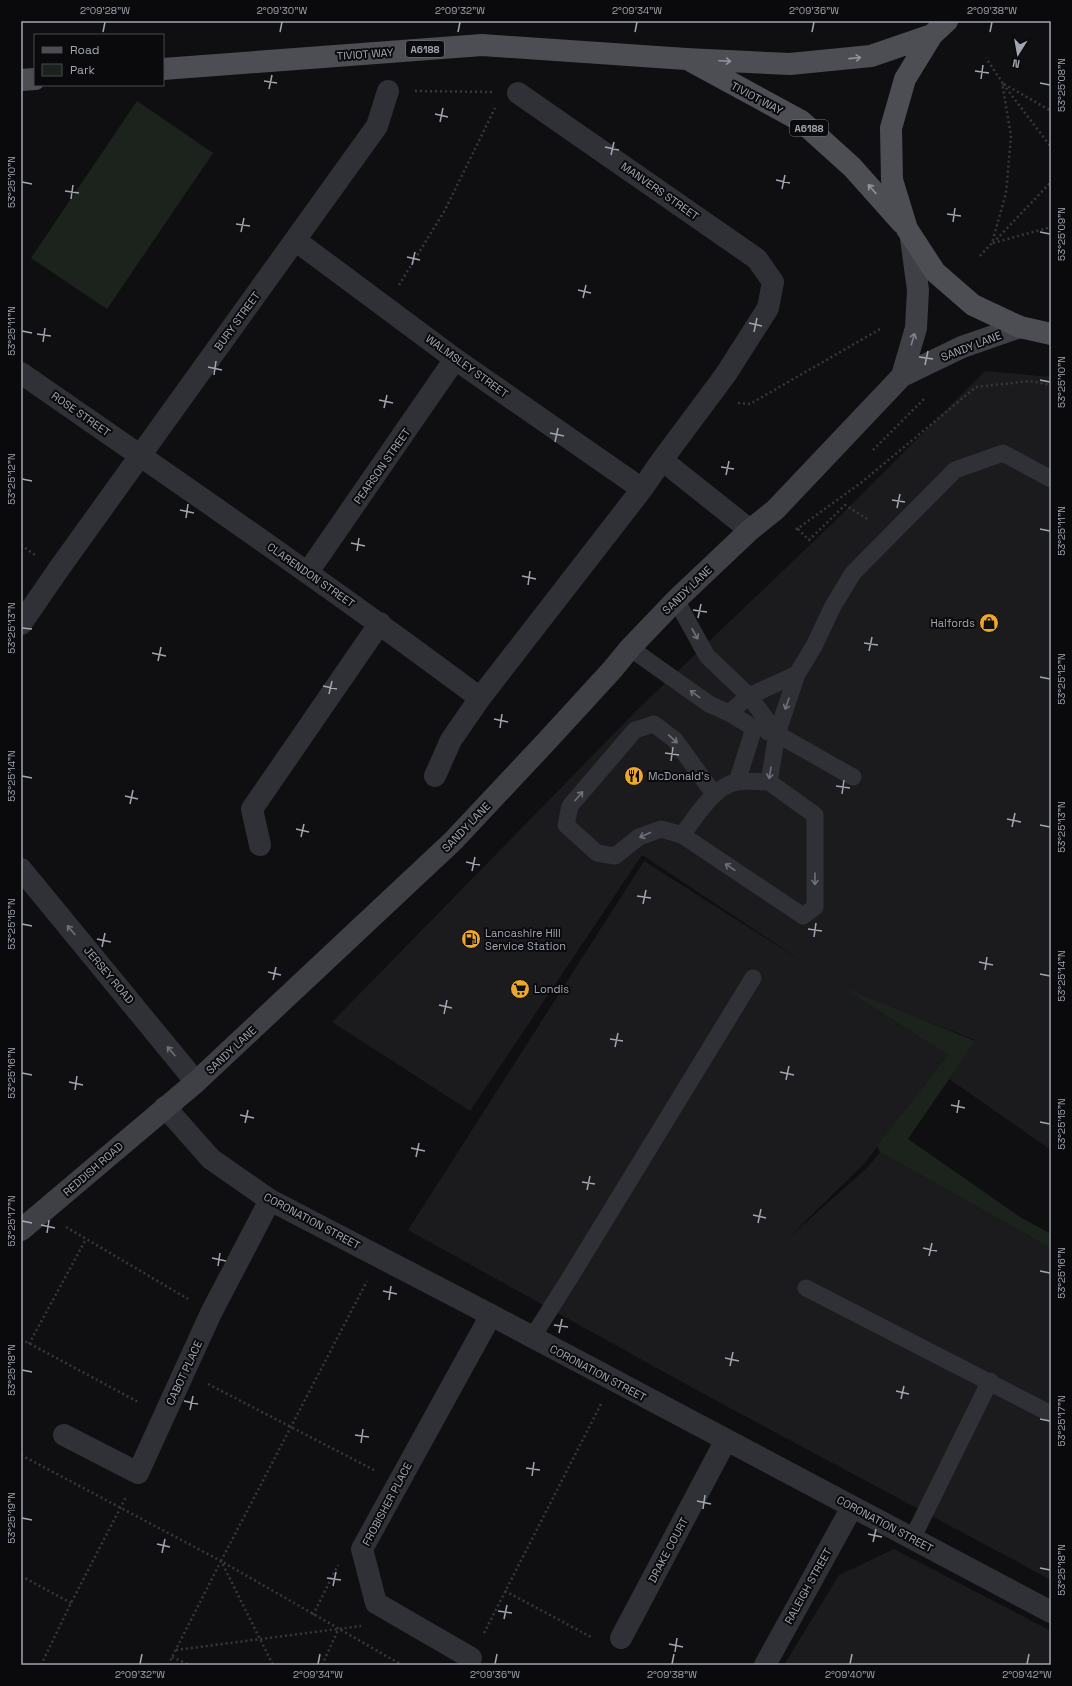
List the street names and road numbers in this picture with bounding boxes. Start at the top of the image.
road number: A6188 [406,41,444,57]
street label: TIVIOT WAY [336,45,394,63]
street label: TIVIOT WAY [729,78,786,118]
road number: A6188 [790,120,828,136]
street label: MANVERS STREET [618,159,702,223]
street label: BURY STREET [211,288,263,353]
street label: SANDY LANE [939,328,1003,364]
street label: WALMSLEY STREET [423,331,512,401]
street label: ROSE STREET [49,389,114,440]
street label: PEARSON STREET [351,425,414,507]
street label: CLARENDON STREET [264,539,358,611]
street label: SANDY LANE [659,563,715,617]
street label: SANDY LANE [439,799,493,855]
street label: JERSEY ROAD [81,944,137,1006]
street label: SANDY LANE [203,1023,259,1077]
street label: REDDISH ROAD [60,1139,126,1199]
street label: CORONATION STREET [261,1190,363,1253]
street label: CABOT PLACE [163,1338,205,1408]
street label: CORONATION STREET [547,1342,649,1405]
street label: FROBISHER PLACE [359,1460,415,1548]
street label: CORONATION STREET [834,1493,936,1556]
street label: DRAKE COURT [645,1514,691,1585]
street label: RALEIGH STREET [781,1545,835,1626]

